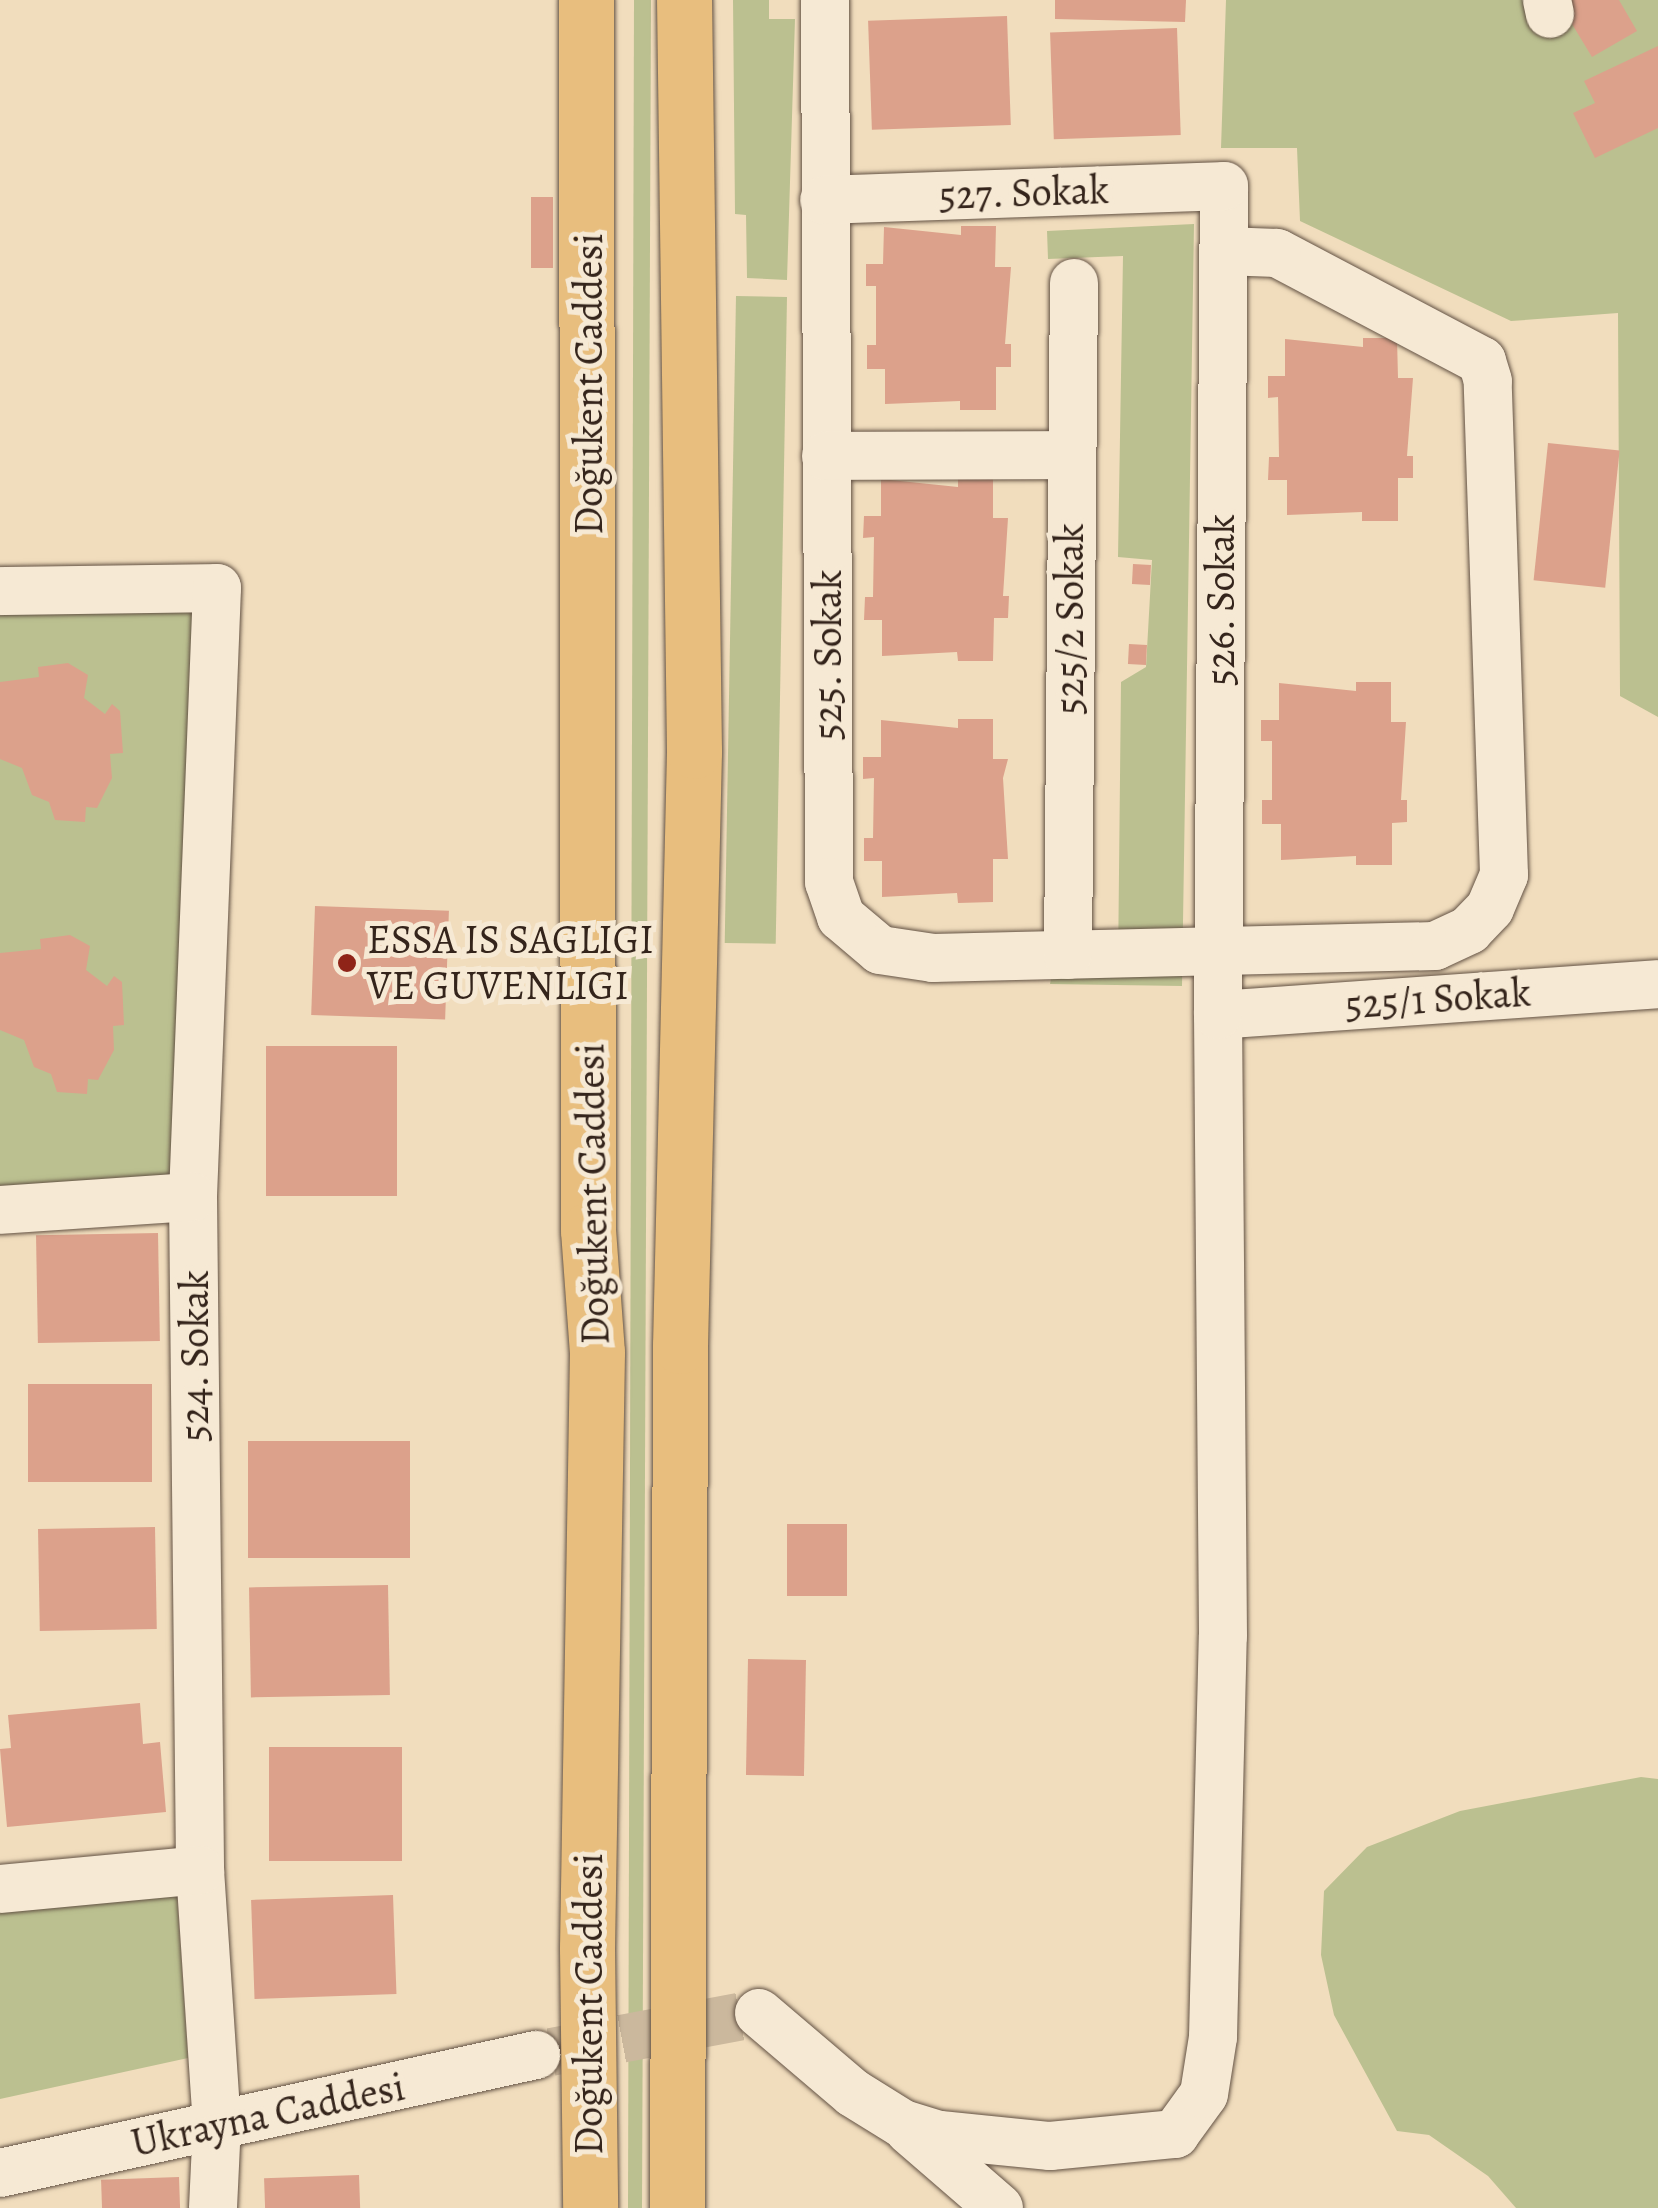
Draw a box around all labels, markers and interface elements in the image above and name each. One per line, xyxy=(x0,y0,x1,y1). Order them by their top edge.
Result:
street label: 527. Sokak xyxy=(938,166,1110,220)
street label: Doğukent Caddesi xyxy=(565,233,613,535)
street label: 526. Sokak xyxy=(1197,514,1245,686)
street label: 525/2 Sokak xyxy=(1046,523,1094,715)
street label: 525. Sokak xyxy=(804,569,852,741)
place label: ESSA IS SAGLIGI VE GUVENLIGI xyxy=(367,916,654,1010)
marker: ESSA IS SAGLIGI VE GUVENLIGI xyxy=(336,952,358,974)
street label: 525/1 Sokak xyxy=(1344,969,1532,1029)
street label: Doğukent Caddesi xyxy=(566,1043,620,1345)
street label: 524. Sokak xyxy=(171,1270,219,1442)
street label: Doğukent Caddesi xyxy=(565,1853,613,2155)
street label: Ukrayna Caddesi xyxy=(127,2063,409,2167)

